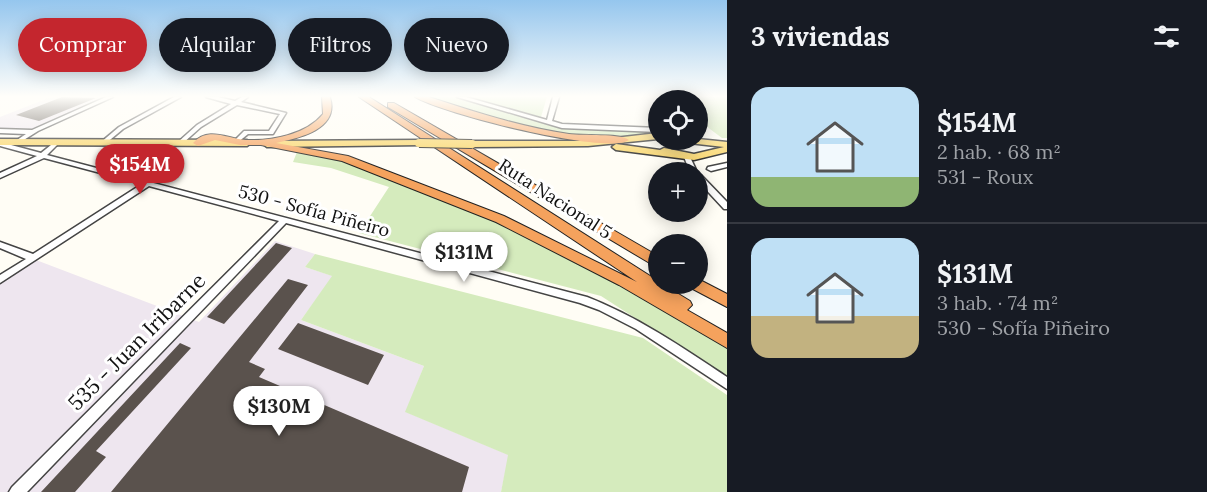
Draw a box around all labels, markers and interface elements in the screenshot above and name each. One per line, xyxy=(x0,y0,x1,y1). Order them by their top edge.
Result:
chip: Comprar xyxy=(18,18,147,72)
chip: Alquilar xyxy=(159,18,276,72)
chip: Filtros xyxy=(288,18,392,72)
chip: Nuevo xyxy=(404,18,509,72)
text: 3 viviendas xyxy=(751,20,890,53)
icon: filters xyxy=(1150,20,1183,53)
map controls xyxy=(648,90,708,294)
button: locate xyxy=(648,90,708,150)
text: $154M xyxy=(937,106,1017,139)
icon: home xyxy=(799,111,871,183)
text: 2 hab. · 68 m² xyxy=(937,139,1061,164)
pin: $154M xyxy=(98,144,182,195)
text: $154M xyxy=(109,151,171,176)
street label: Ruta Nacional 5 xyxy=(494,153,616,244)
button: + xyxy=(648,162,708,222)
text: 531 - Roux xyxy=(937,164,1033,189)
street label: 530 - Sofía Piñeiro xyxy=(236,179,392,242)
pin: $131M xyxy=(422,232,506,283)
button: − xyxy=(648,234,708,294)
text: $131M xyxy=(435,239,493,264)
text: $131M xyxy=(937,257,1013,290)
icon: home xyxy=(799,262,871,334)
street label: 535 - Juan Iribarne xyxy=(62,267,211,416)
text: 3 hab. · 74 m² xyxy=(937,290,1058,315)
text: 530 - Sofía Piñeiro xyxy=(937,315,1110,340)
pin: $130M xyxy=(237,386,321,437)
text: $130M xyxy=(247,393,311,418)

